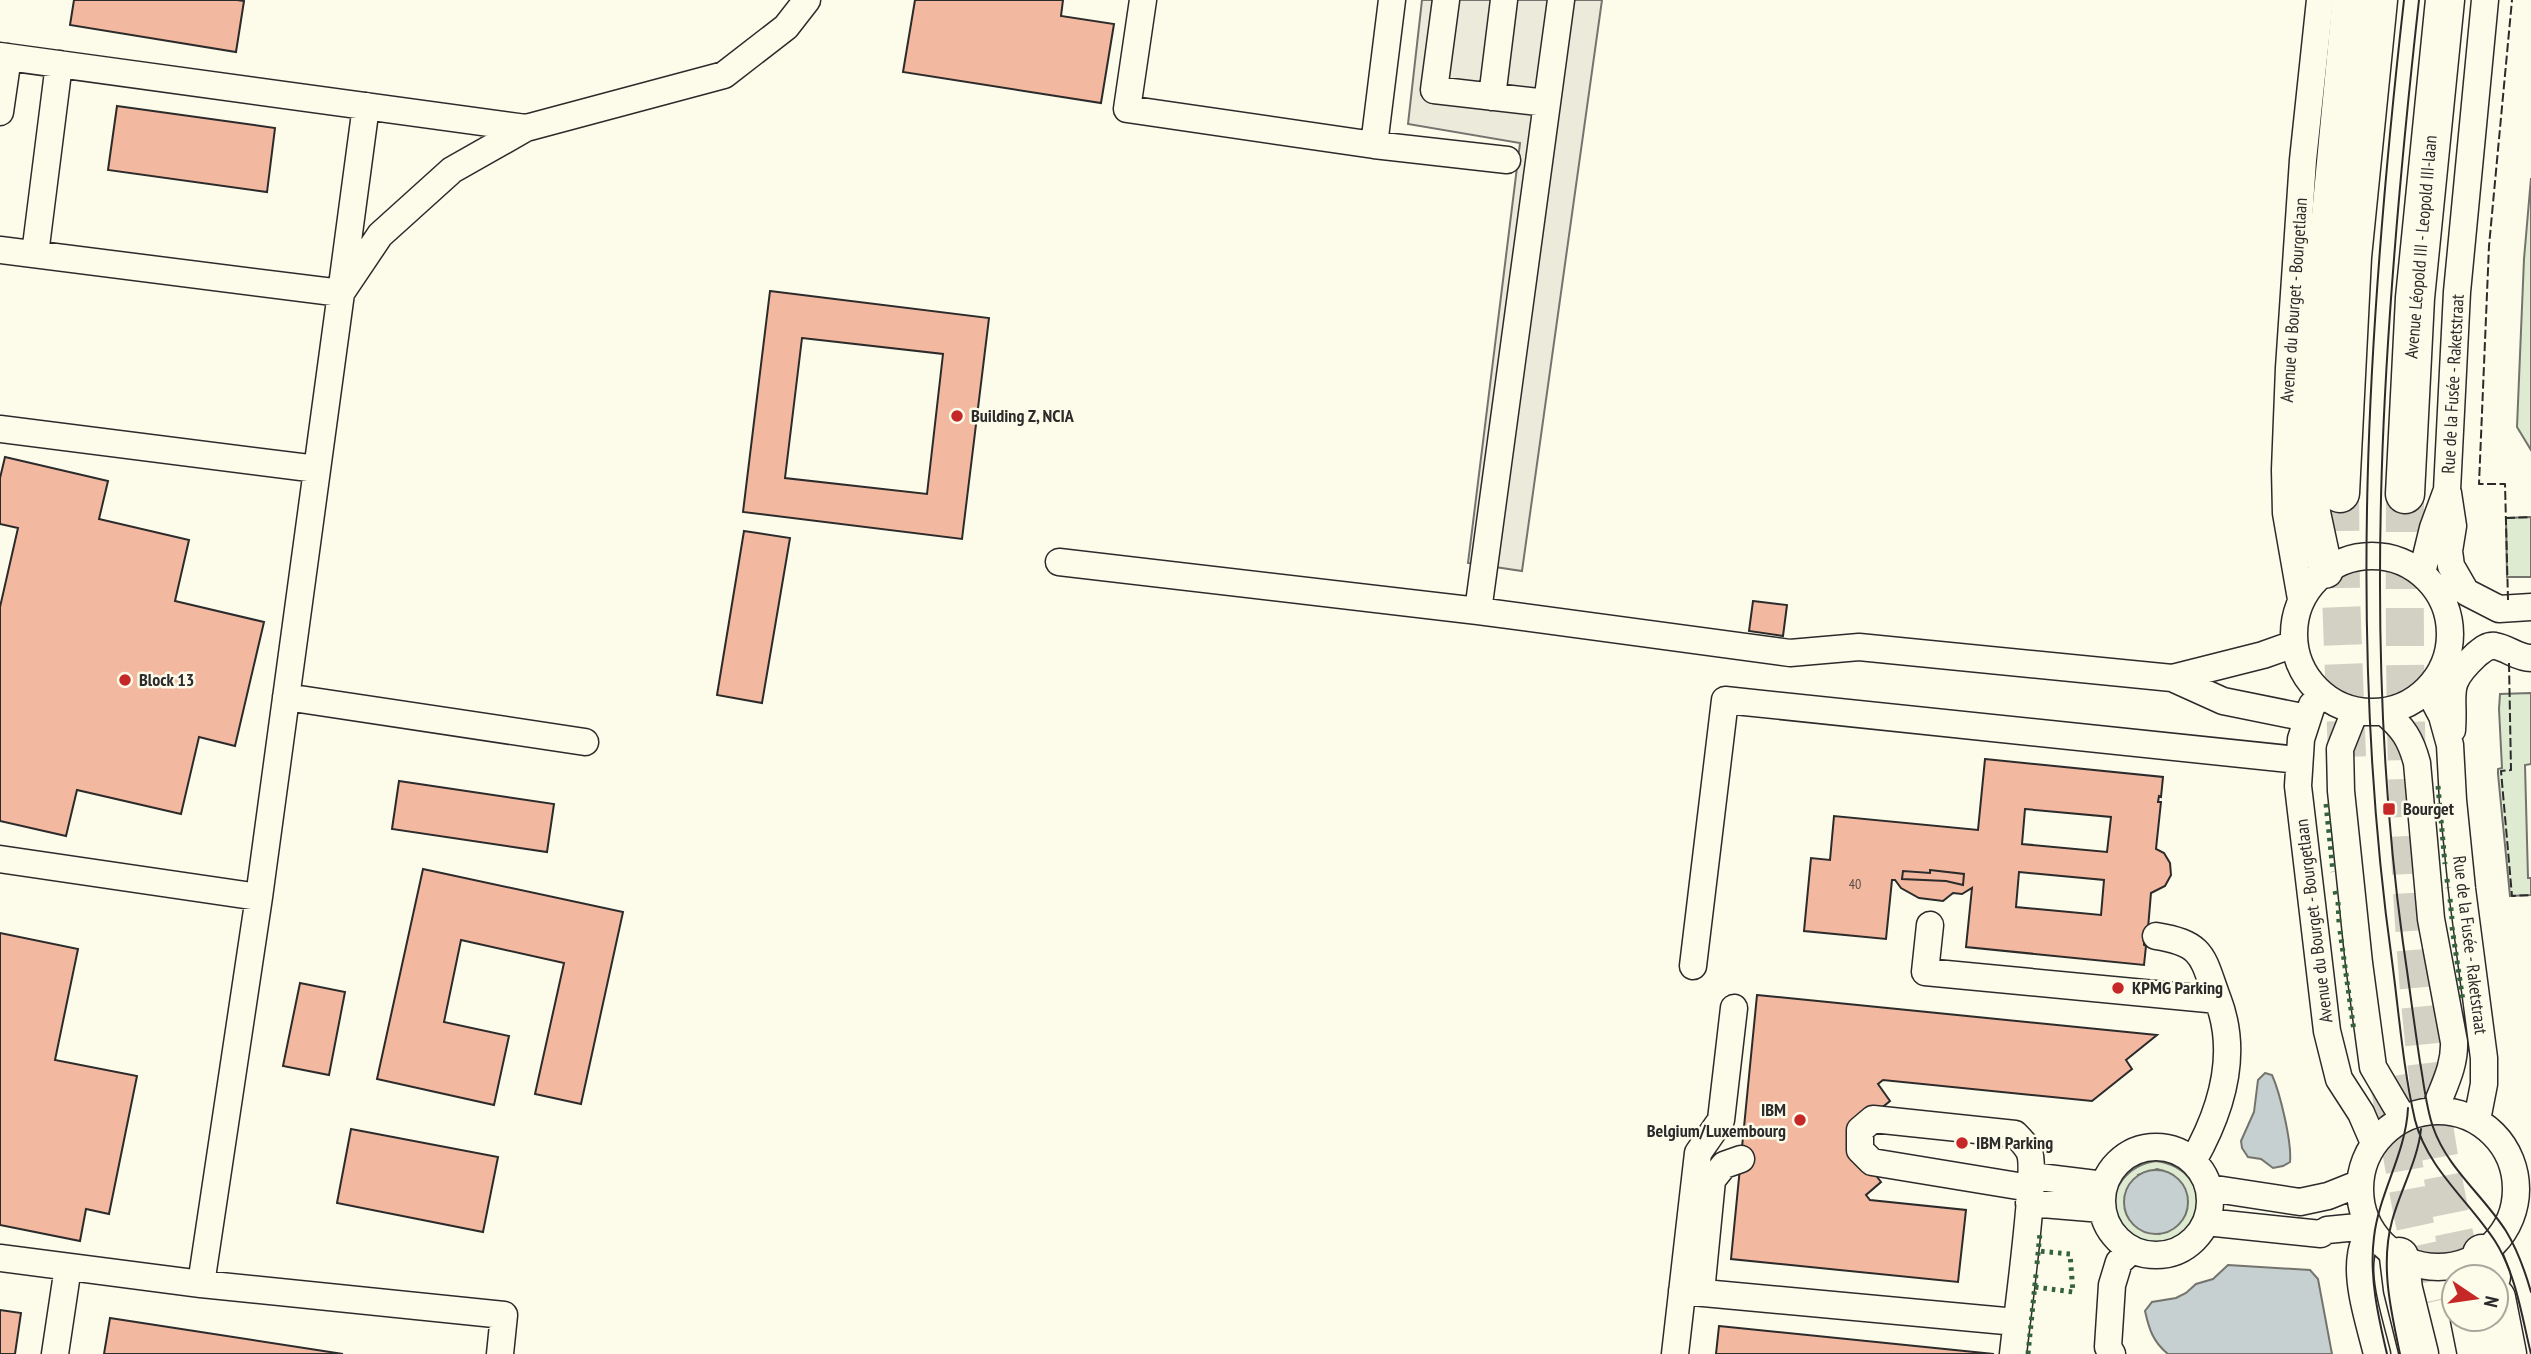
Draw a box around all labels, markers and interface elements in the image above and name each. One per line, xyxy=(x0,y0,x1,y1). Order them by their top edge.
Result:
street label: Avenue Léopold III - Leopold III-laan xyxy=(2399,134,2442,360)
street label: Avenue du Bourget - Bourgetlaan xyxy=(2275,197,2312,403)
street label: Rue de la Fusée - Raketstraat xyxy=(2436,294,2469,474)
place label: Building Z, NCIA xyxy=(971,404,1075,427)
marker: Building Z, NCIA xyxy=(949,408,965,424)
place label: Block 13 xyxy=(139,668,194,691)
marker: Block 13 xyxy=(117,672,133,688)
place label: Bourget xyxy=(2403,797,2455,820)
marker: Bourget xyxy=(2381,801,2397,817)
street label: Avenue du Bourget - Bourgetlaan xyxy=(2290,818,2337,1024)
street label: Rue de la Fusée - Raketstraat xyxy=(2448,854,2493,1036)
house number: 40 xyxy=(1849,875,1861,893)
place label: KPMG Parking xyxy=(2132,976,2223,999)
marker: KPMG Parking xyxy=(2110,980,2126,996)
place label: IBM Belgium/Luxembourg xyxy=(1647,1098,1786,1142)
marker: IBM Belgium/Luxembourg xyxy=(1792,1112,1808,1128)
place label: IBM Parking xyxy=(1976,1131,2053,1154)
marker: IBM Parking xyxy=(1954,1135,1970,1151)
north arrow xyxy=(2440,1263,2510,1333)
text: N xyxy=(2479,1294,2504,1310)

